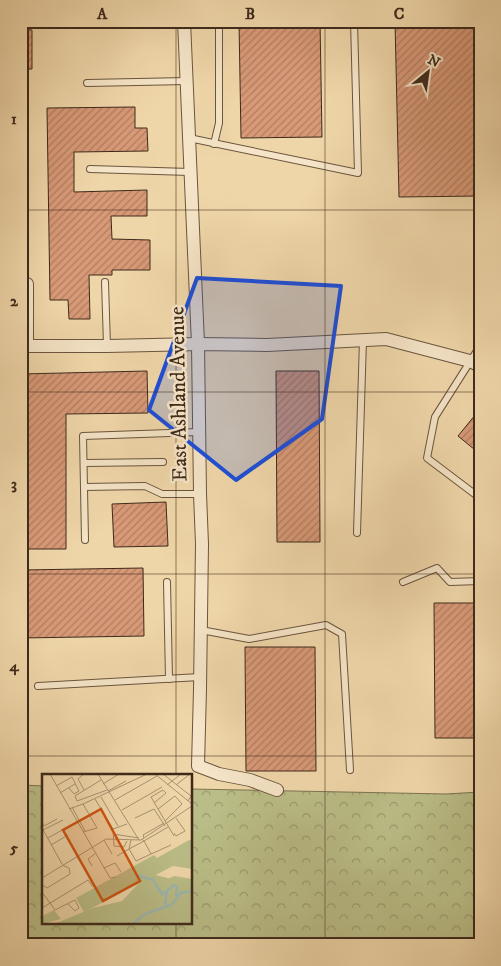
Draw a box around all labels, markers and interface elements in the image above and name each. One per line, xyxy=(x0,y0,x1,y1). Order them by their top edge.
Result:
text: A xyxy=(96,4,108,24)
text: B xyxy=(245,4,255,24)
text: C xyxy=(394,4,404,24)
north arrow xyxy=(404,48,454,98)
text: N xyxy=(424,51,444,72)
text: 1 xyxy=(11,109,17,129)
text: 2 xyxy=(10,291,19,311)
street label: East Ashland Avenue xyxy=(164,306,194,482)
text: 3 xyxy=(11,474,17,494)
text: 4 xyxy=(8,656,19,676)
inset map xyxy=(42,774,192,924)
text: 5 xyxy=(9,838,18,858)

